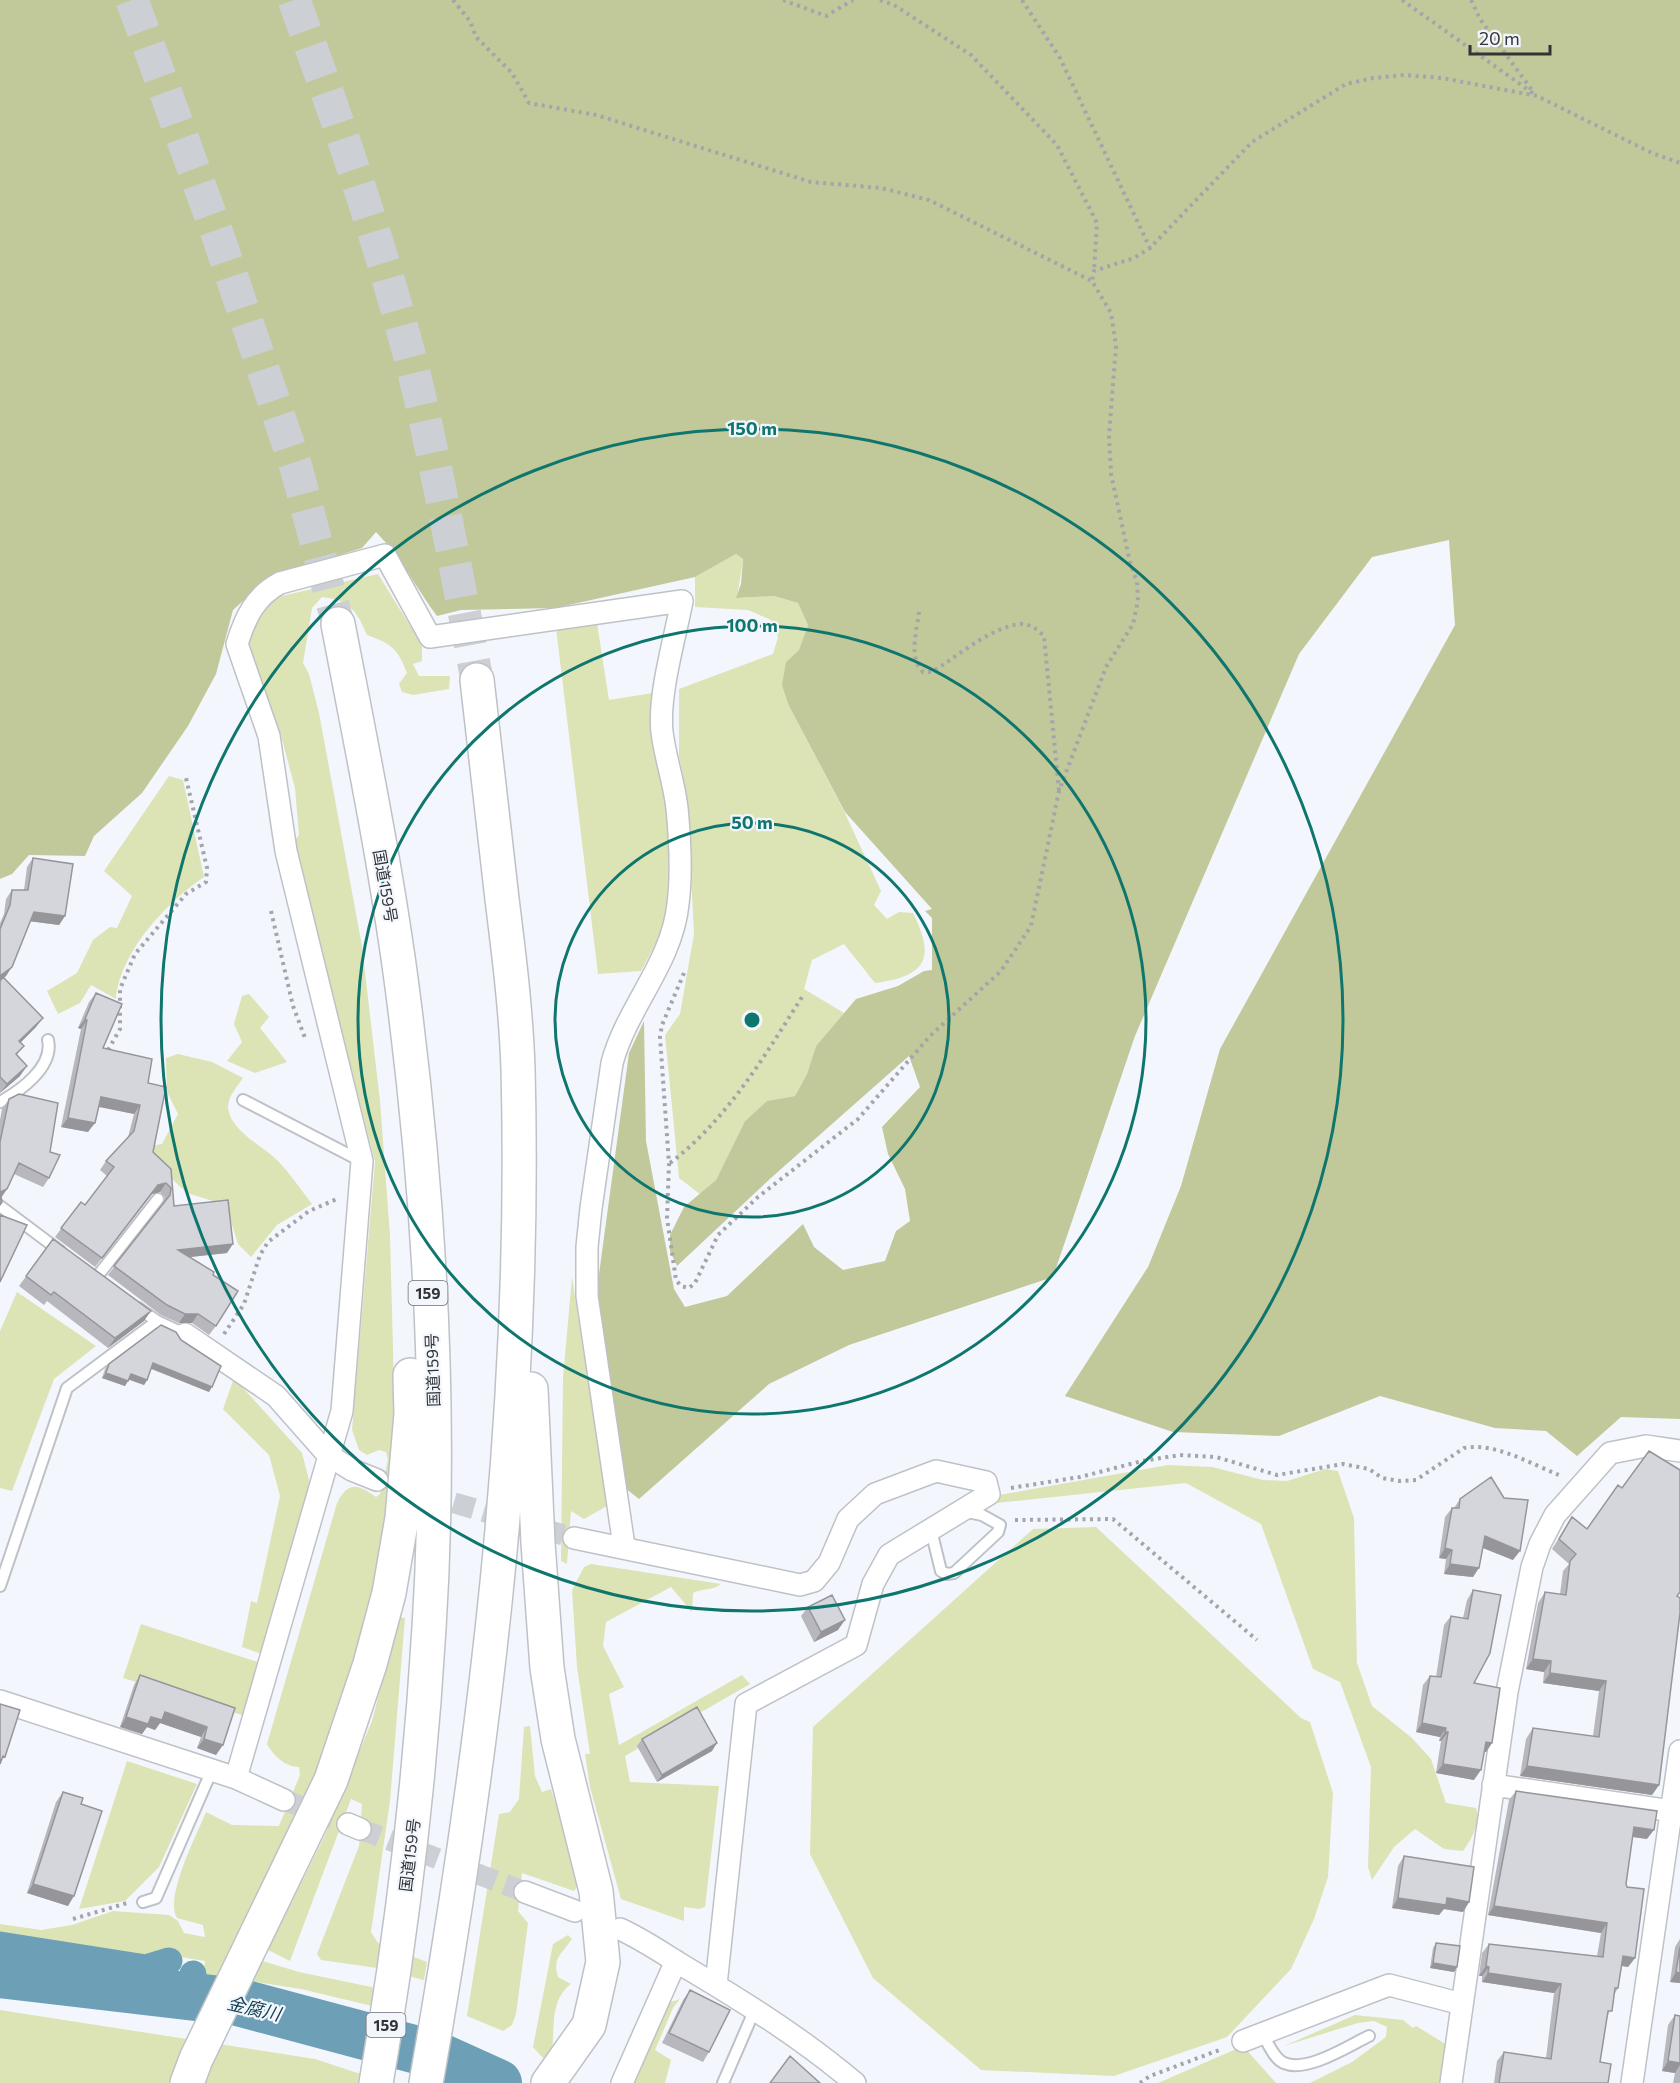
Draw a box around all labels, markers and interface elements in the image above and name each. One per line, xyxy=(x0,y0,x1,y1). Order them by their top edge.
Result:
scale bar xyxy=(1470,18,1550,56)
text: 20 m xyxy=(1479,27,1520,49)
text: 150 m xyxy=(727,417,777,439)
text: 100 m xyxy=(726,614,778,636)
text: 50 m xyxy=(731,811,773,833)
street label: 国道159号 xyxy=(370,848,402,924)
centre of rings xyxy=(742,1010,762,1030)
road number: 159 xyxy=(408,1281,448,1305)
street label: 国道159号 xyxy=(421,1333,443,1407)
street label: 国道159号 xyxy=(395,1817,423,1893)
water label: 金腐川 xyxy=(225,1991,285,2025)
road number: 159 xyxy=(366,2013,406,2037)

